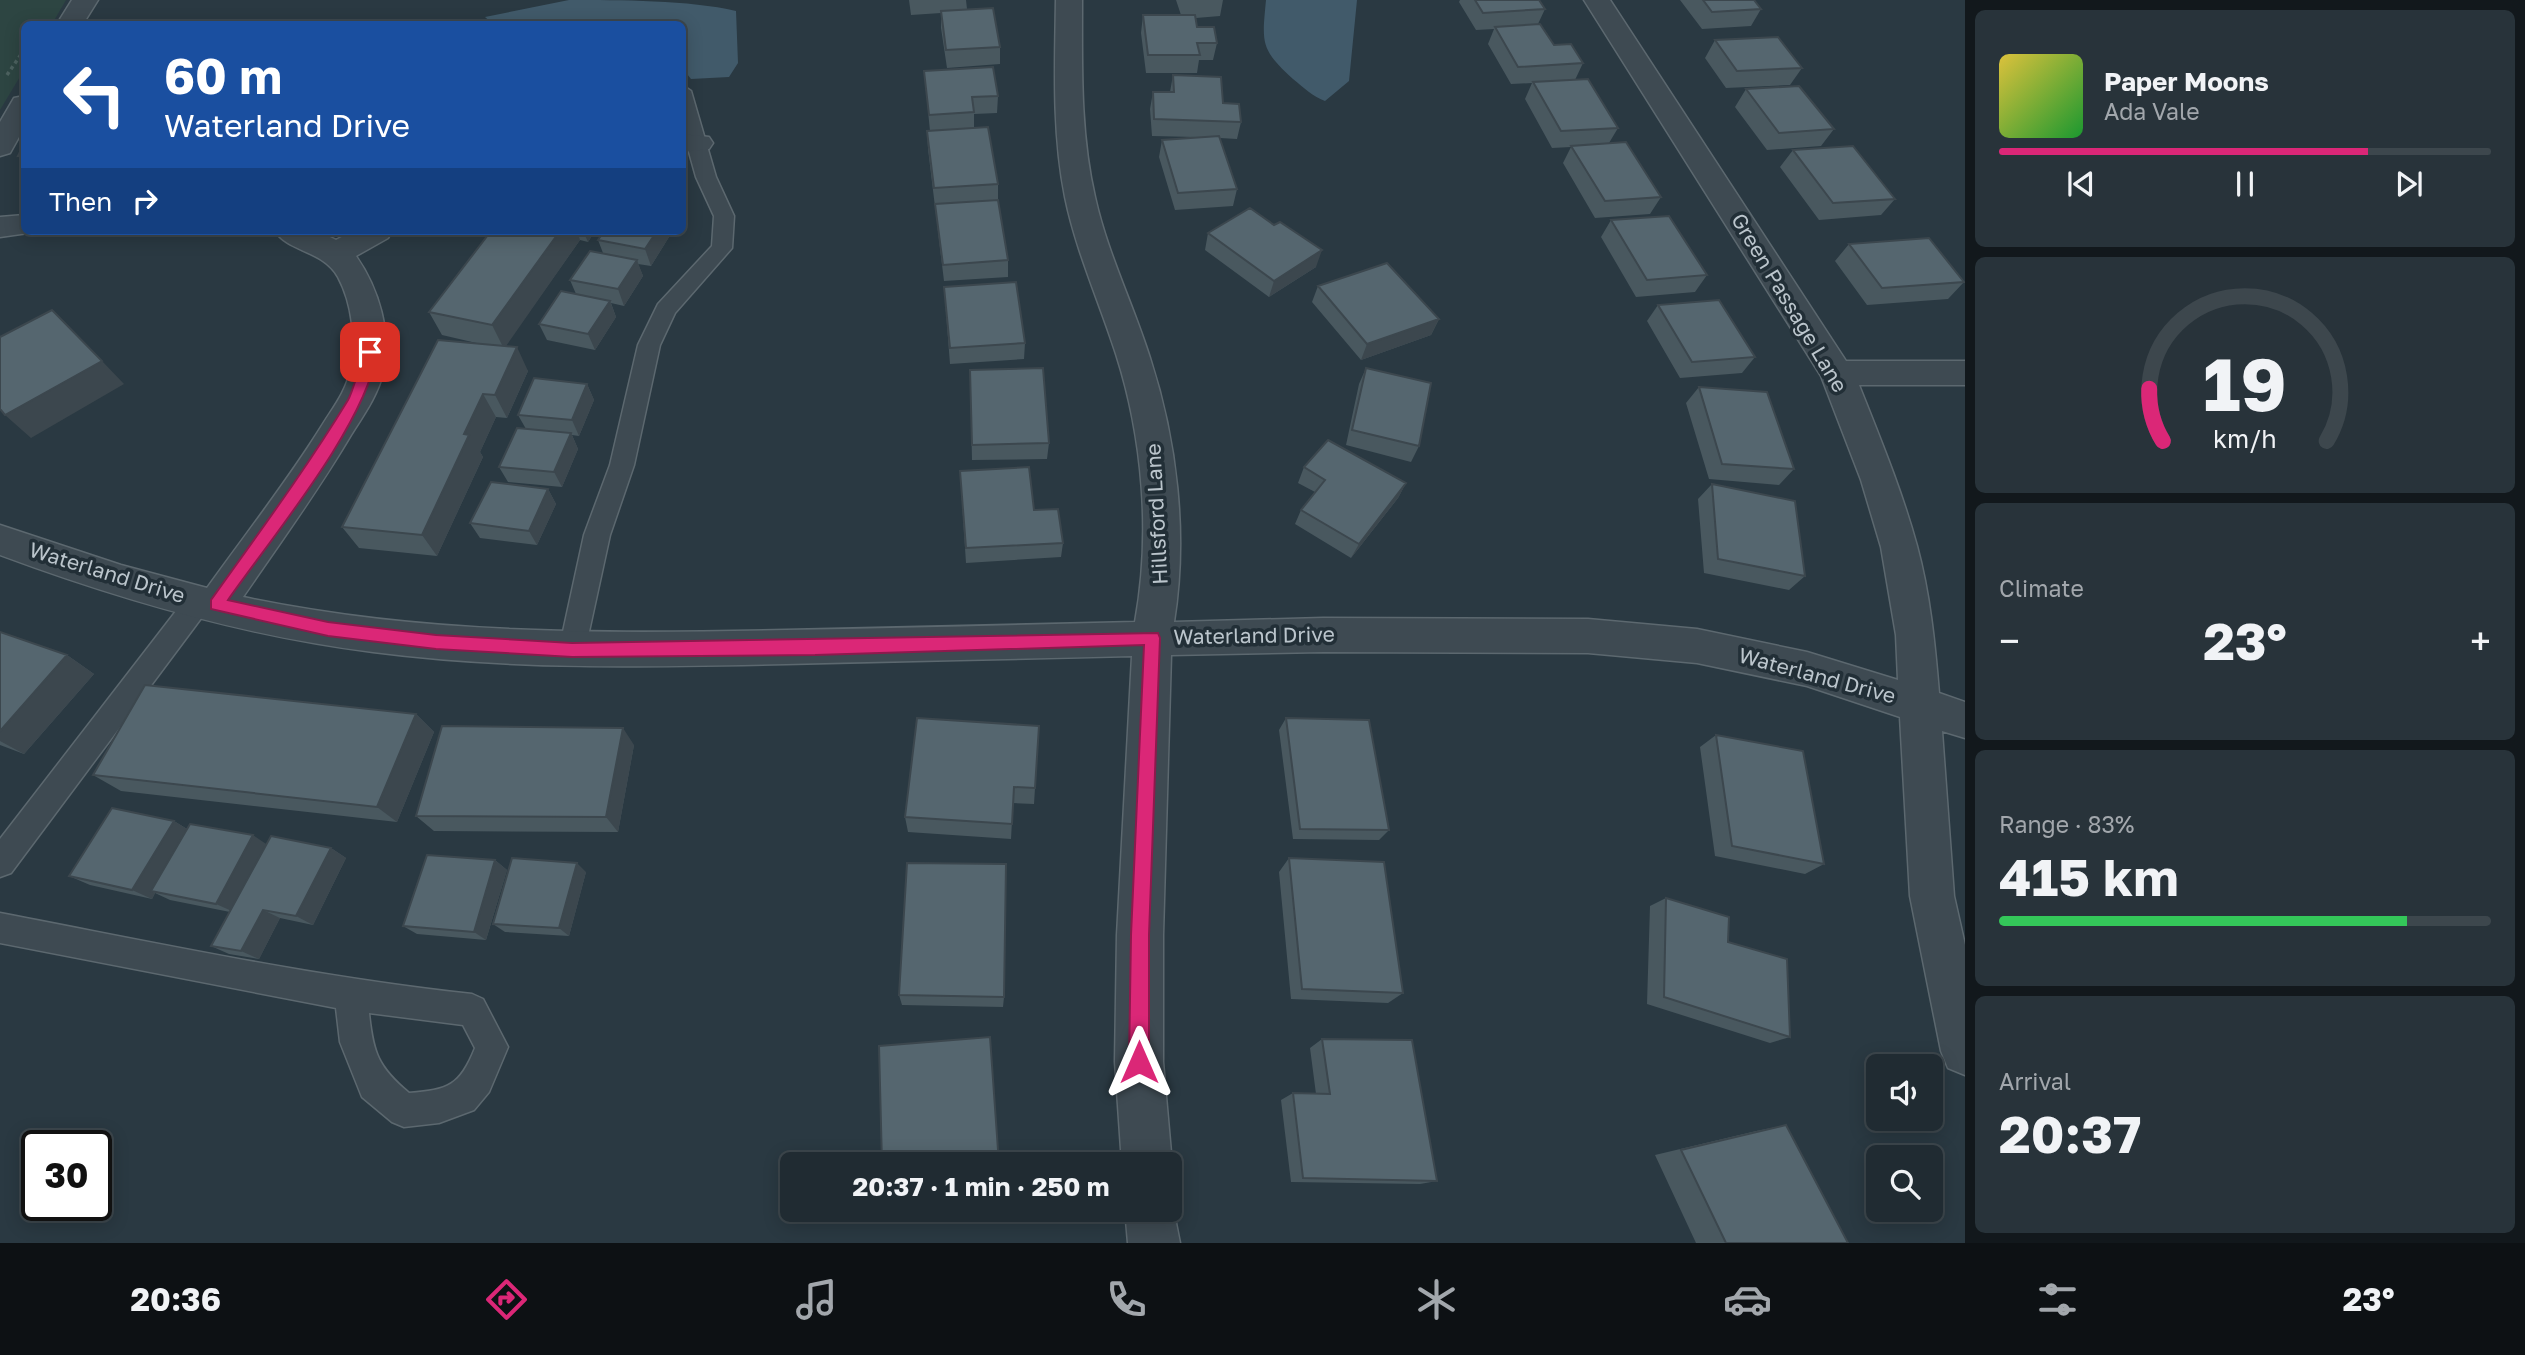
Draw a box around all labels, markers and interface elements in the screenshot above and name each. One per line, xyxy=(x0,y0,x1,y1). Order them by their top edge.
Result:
text: 60 m xyxy=(164,46,282,105)
icon: left xyxy=(49,49,140,140)
text: Paper Moons xyxy=(2104,66,2269,97)
text: Ada Vale xyxy=(2104,97,2200,125)
text: Waterland Drive xyxy=(164,106,410,144)
icon: previous xyxy=(2062,165,2100,203)
icon: pause xyxy=(2226,165,2264,203)
icon: next xyxy=(2390,165,2428,203)
icon: right xyxy=(126,182,164,220)
text: Then xyxy=(49,186,112,217)
street label: Green Passage Lane xyxy=(1726,208,1854,397)
pin xyxy=(340,322,400,382)
icon: arrive xyxy=(351,333,389,371)
text: 19 xyxy=(2203,340,2287,427)
text: km/h xyxy=(2213,423,2277,454)
street label: Hillsford Lane xyxy=(1139,443,1173,585)
street label: Waterland Drive xyxy=(26,536,188,608)
text: Climate xyxy=(1999,574,2084,602)
text: 23° xyxy=(2203,609,2287,671)
text: − xyxy=(1999,618,2020,663)
text: + xyxy=(2470,618,2491,663)
street label: Waterland Drive xyxy=(1173,621,1335,649)
street label: Waterland Drive xyxy=(1736,642,1899,708)
text: Range · 83% xyxy=(1999,810,2134,838)
text: 415 km xyxy=(1999,845,2179,907)
position arrow xyxy=(1102,1025,1176,1099)
map controls xyxy=(1866,1054,1943,1222)
button: sound xyxy=(1866,1054,1943,1131)
text: Arrival xyxy=(1999,1067,2071,1095)
text: 20:37 xyxy=(1999,1102,2141,1164)
speed limit sign: 30 xyxy=(21,1130,112,1221)
button: search xyxy=(1866,1145,1943,1222)
text: 20:37 · 1 min · 250 m xyxy=(852,1171,1110,1202)
icon: directions xyxy=(482,1275,531,1324)
icon: music xyxy=(792,1275,841,1324)
icon: phone xyxy=(1102,1275,1151,1324)
icon: climate xyxy=(1412,1275,1461,1324)
icon: car xyxy=(1723,1275,1772,1324)
icon: filters xyxy=(2033,1275,2082,1324)
text: 20:36 xyxy=(131,1280,221,1318)
text: 23° xyxy=(2343,1280,2394,1318)

